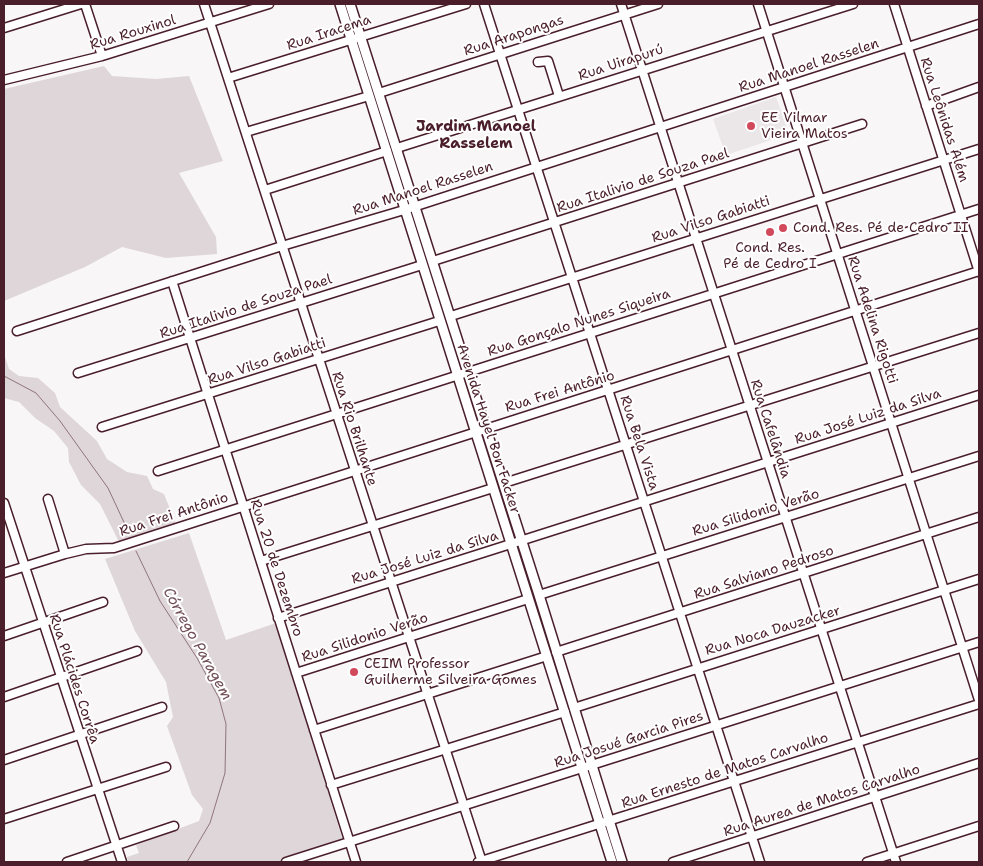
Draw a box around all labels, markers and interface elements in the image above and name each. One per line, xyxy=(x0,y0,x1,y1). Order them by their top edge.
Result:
street label: Rua Iracema xyxy=(285,11,373,55)
street label: Rua Rouxinol xyxy=(88,12,178,54)
street label: Rua Arapongas xyxy=(462,12,566,60)
street label: Rua Manoel Rasselen xyxy=(737,35,881,97)
street label: Rua Uirapurú xyxy=(576,41,666,85)
street label: Rua Leônidas Além xyxy=(916,56,972,184)
place label: EE Vilmar Vieira Matos xyxy=(761,110,848,142)
district label: Jardim Manoel Rasselem xyxy=(416,118,536,153)
marker: EE Vilmar Vieira Matos xyxy=(745,120,757,132)
street label: Rua Italivio de Souza Pael xyxy=(555,145,731,217)
street label: Rua Manoel Rasselen xyxy=(351,158,495,220)
street label: Rua Vilso Gabiatti xyxy=(650,193,772,247)
place label: Cond. Res. Pé de Cedro II xyxy=(793,220,969,236)
marker: Cond. Res. Pé de Cedro II xyxy=(777,222,789,234)
marker: Cond. Res. Pé de Cedro I xyxy=(764,226,776,238)
place label: Cond. Res. Pé de Cedro I xyxy=(723,240,817,272)
street label: Rua Adelina Rigotti xyxy=(843,254,901,386)
street label: Rua Italivio de Souza Pael xyxy=(158,271,334,343)
street label: Rua Gonçalo Nunes Siqueira xyxy=(486,285,672,361)
street label: Rua Vilso Gabiatti xyxy=(206,335,328,389)
street label: Avenida Hayel Bon Facker xyxy=(453,342,523,516)
street label: Rua Frei Antônio xyxy=(503,367,617,417)
street label: Rua Rio Brilhante xyxy=(328,370,380,488)
street label: Rua Cafelândia xyxy=(746,378,794,480)
street label: Rua José Luiz da Silva xyxy=(793,385,943,449)
street label: Rua Bela Vista xyxy=(616,393,662,493)
street label: Rua Silidonio Verão xyxy=(691,486,821,540)
street label: Rua Frei Antônio xyxy=(117,489,231,541)
street label: Rua 20 de Dezembro xyxy=(246,497,306,639)
street label: Rua José Luiz da Silva xyxy=(350,528,500,588)
street label: Rua Salviano Pedroso xyxy=(692,542,836,604)
water label: Córrego Paragem xyxy=(159,584,235,704)
street label: Rua Noca Dauzacker xyxy=(703,602,843,660)
street label: Rua Silidonio Verão xyxy=(300,610,430,666)
street label: Rua Plácides Corrêa xyxy=(45,612,103,746)
place label: CEIM Professor Guilherme Silveira Gomes xyxy=(364,656,537,689)
marker: CEIM Professor Guilherme Silveira Gomes xyxy=(348,666,360,678)
street label: Rua Josué Garcia Pires xyxy=(552,708,706,772)
street label: Rua Ernesto de Matos Carvalho xyxy=(619,730,831,812)
street label: Rua Aurea de Matos Carvalho xyxy=(722,761,922,841)

